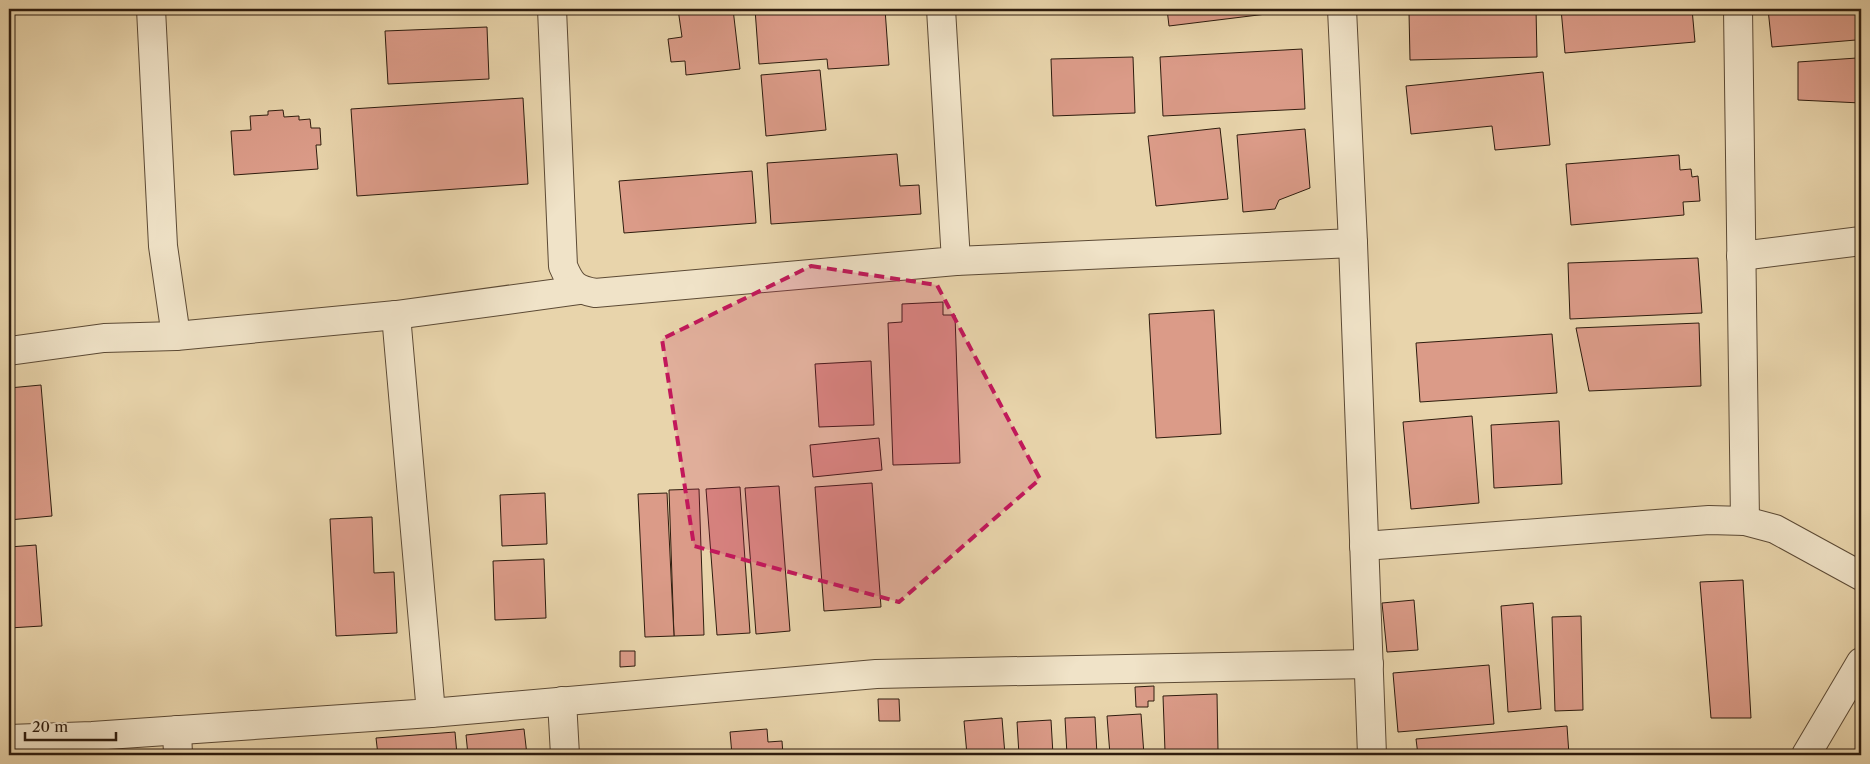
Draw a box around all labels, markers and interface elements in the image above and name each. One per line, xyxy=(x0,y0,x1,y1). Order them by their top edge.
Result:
scale bar xyxy=(25,709,116,741)
text: 20 m xyxy=(32,717,68,736)

